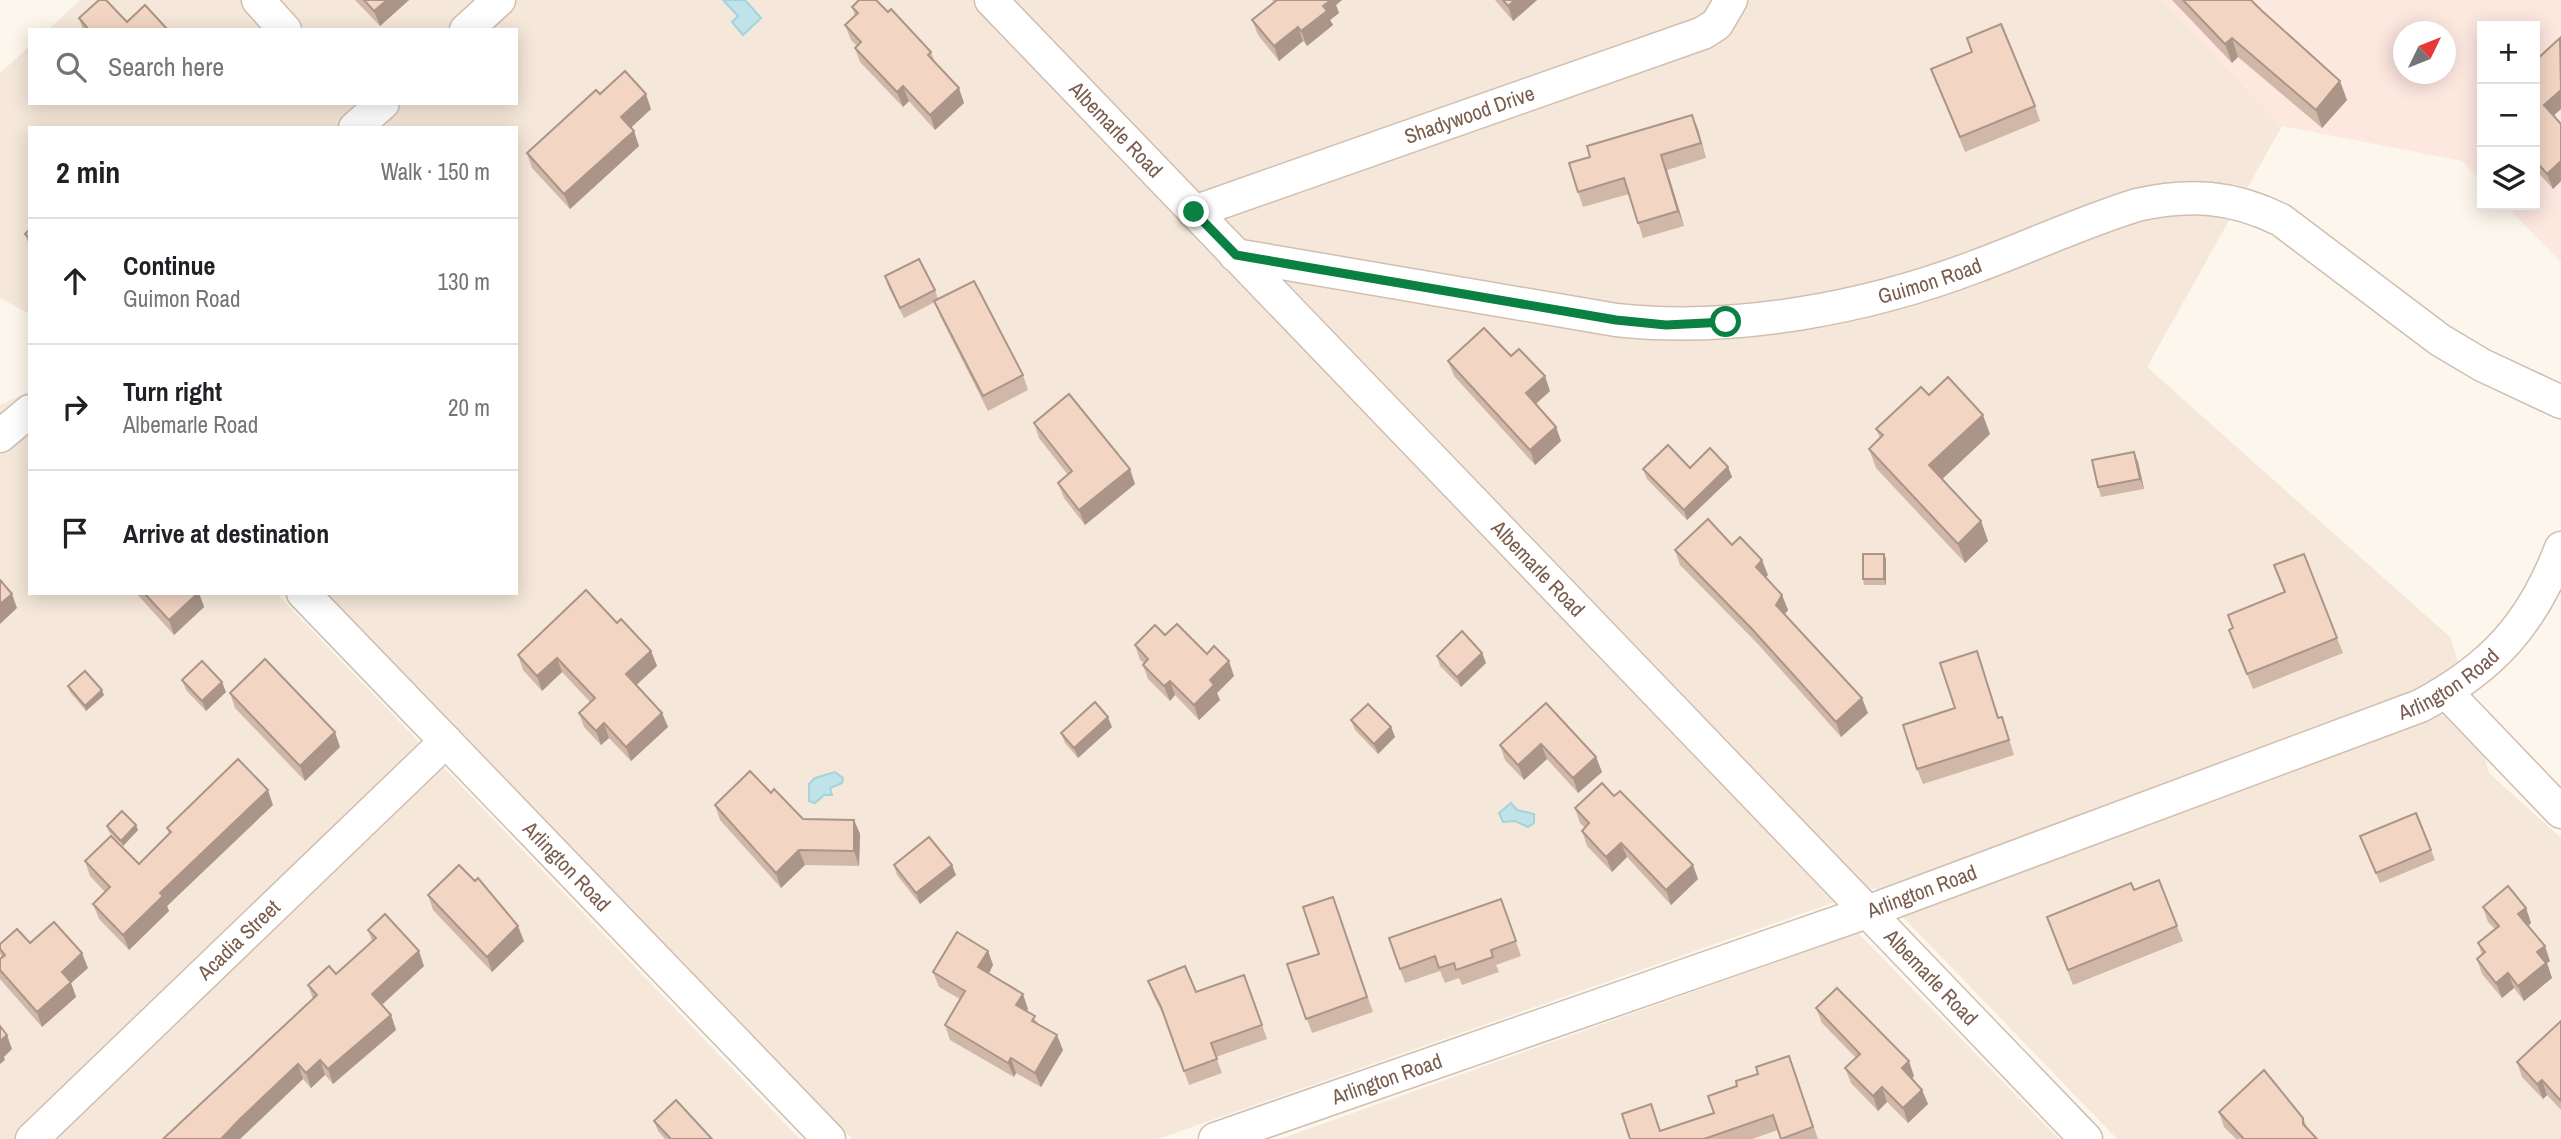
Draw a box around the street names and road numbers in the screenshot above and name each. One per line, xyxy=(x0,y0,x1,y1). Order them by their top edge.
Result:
street label: Albemarle Road xyxy=(1062,74,1169,184)
street label: Shadywood Drive xyxy=(1400,78,1538,151)
street label: Guimon Road xyxy=(1875,251,1986,311)
street label: Albemarle Road xyxy=(1484,513,1591,623)
street label: Arlington Road xyxy=(2393,642,2505,727)
street label: Arlington Road xyxy=(516,814,617,918)
street label: Arlington Road xyxy=(1862,857,1981,925)
street label: Acadia Street xyxy=(190,893,286,987)
street label: Albemarle Road xyxy=(1877,922,1984,1032)
street label: Arlington Road xyxy=(1327,1046,1446,1112)

